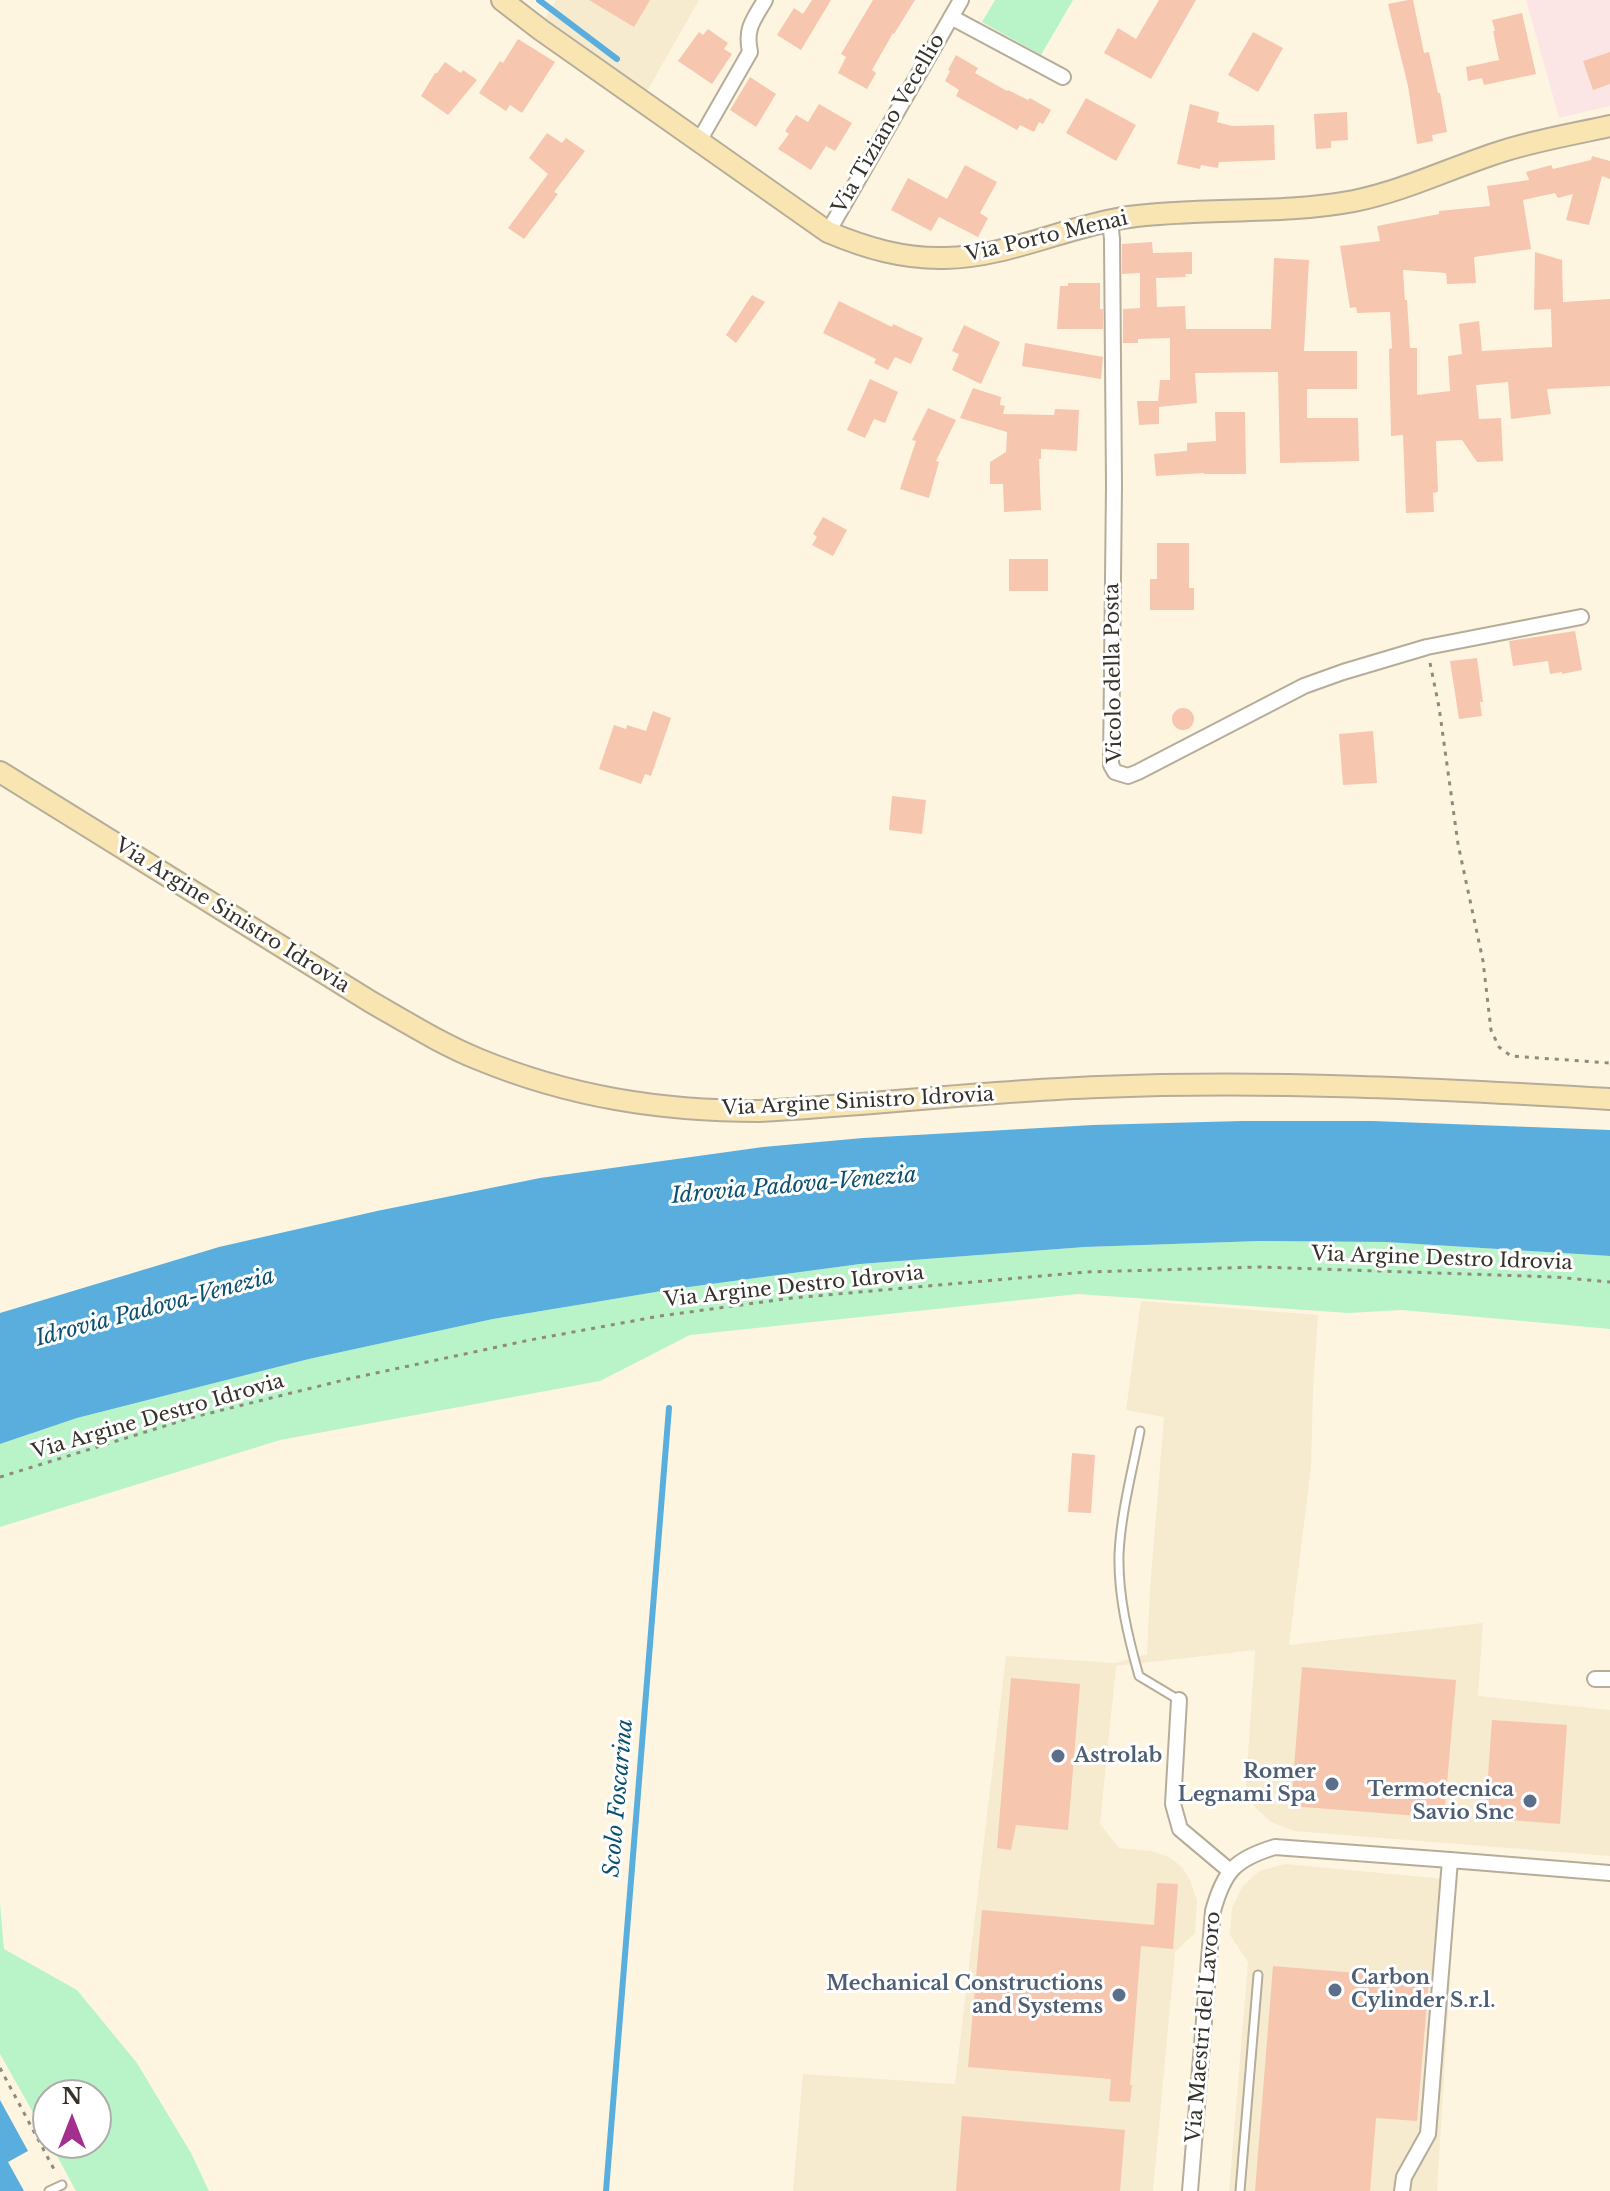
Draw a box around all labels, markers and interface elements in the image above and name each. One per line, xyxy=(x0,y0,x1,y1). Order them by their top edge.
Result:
street label: Via Tiziano Vecellio xyxy=(828,30,950,218)
street label: Via Porto Menai xyxy=(964,207,1130,267)
street label: Vicolo della Posta xyxy=(1100,583,1128,763)
street label: Via Argine Sinistro Idrovia xyxy=(110,834,354,998)
street label: Via Argine Sinistro Idrovia xyxy=(721,1083,995,1121)
water label: Idrovia Padova-Venezia xyxy=(670,1162,918,1210)
street label: Via Argine Destro Idrovia xyxy=(1311,1242,1573,1276)
street label: Via Argine Destro Idrovia xyxy=(663,1261,925,1313)
water label: Idrovia Padova-Venezia xyxy=(33,1263,277,1353)
street label: Via Argine Destro Idrovia xyxy=(29,1369,287,1465)
water label: Scolo Foscarina xyxy=(599,1718,639,1878)
place label: Astrolab xyxy=(1074,1744,1162,1768)
marker: Astrolab xyxy=(1049,1747,1067,1765)
place label: Romer Legnami Spa xyxy=(1178,1760,1316,1807)
marker: Romer Legnami Spa xyxy=(1323,1775,1341,1793)
place label: Termotecnica Savio Snc xyxy=(1367,1778,1514,1825)
marker: Termotecnica Savio Snc xyxy=(1521,1792,1539,1810)
street label: Via Maestri del Lavoro xyxy=(1182,1910,1226,2144)
place label: Carbon Cylinder S.r.l. xyxy=(1351,1966,1495,2013)
place label: Mechanical Constructions and Systems xyxy=(826,1972,1103,2019)
marker: Carbon Cylinder S.r.l. xyxy=(1326,1981,1344,1999)
marker: Mechanical Constructions and Systems xyxy=(1110,1986,1128,2004)
north arrow xyxy=(32,2079,112,2159)
text: N xyxy=(62,2083,82,2110)

